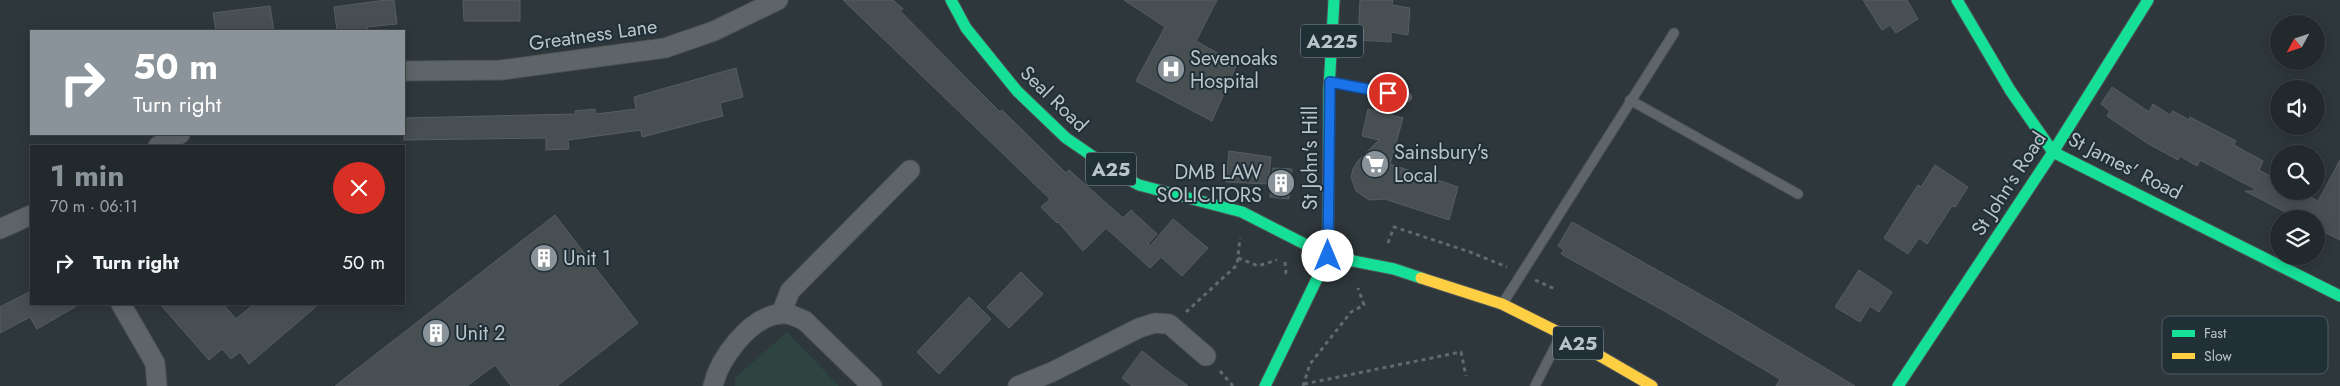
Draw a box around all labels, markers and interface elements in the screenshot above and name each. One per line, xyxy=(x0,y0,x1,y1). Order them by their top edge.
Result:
street label: Greatness Lane xyxy=(527,12,659,58)
north arrow xyxy=(2270,15,2325,70)
map controls xyxy=(2270,15,2325,265)
road number: A225 xyxy=(1301,24,1363,58)
text: 50 m xyxy=(133,42,218,92)
place label: Sevenoaks Hospital xyxy=(1190,44,1278,96)
icon: right xyxy=(50,50,115,115)
hospital icon: Sevenoaks Hospital xyxy=(1156,54,1186,84)
street label: Seal Road xyxy=(1013,59,1095,139)
pin xyxy=(1367,72,1409,114)
icon: arrive xyxy=(1374,79,1402,107)
button: sound xyxy=(2270,80,2325,135)
text: Turn right xyxy=(133,88,221,120)
street label: St John's Hill xyxy=(1296,106,1325,210)
street label: St James' Road xyxy=(2063,125,2187,207)
street label: St John's Road xyxy=(1964,126,2054,242)
place label: Sainsbury's Local xyxy=(1394,138,1488,190)
button: search xyxy=(2270,145,2325,200)
supermarket icon: Sainsbury's Local xyxy=(1360,149,1390,179)
road number: A25 xyxy=(1086,152,1136,185)
text: 1 min xyxy=(50,154,124,197)
place label: DMB LAW SOLICITORS xyxy=(1156,158,1262,210)
button: close xyxy=(333,162,385,214)
building icon: DMB LAW SOLICITORS xyxy=(1266,168,1296,198)
text: 70 m · 06:11 xyxy=(50,195,138,218)
button: layers xyxy=(2270,210,2325,265)
position arrow xyxy=(1301,229,1353,281)
building icon: Unit 1 xyxy=(529,243,559,273)
place label: Unit 1 xyxy=(563,244,611,273)
icon: right xyxy=(50,249,78,277)
text: Turn right xyxy=(93,249,179,276)
text: 50 m xyxy=(342,249,385,276)
legend xyxy=(2162,316,2328,374)
building icon: Unit 2 xyxy=(421,318,451,348)
place label: Unit 2 xyxy=(455,319,505,348)
text: Fast xyxy=(2204,323,2227,343)
road number: A25 xyxy=(1553,326,1603,359)
text: Slow xyxy=(2204,346,2232,366)

